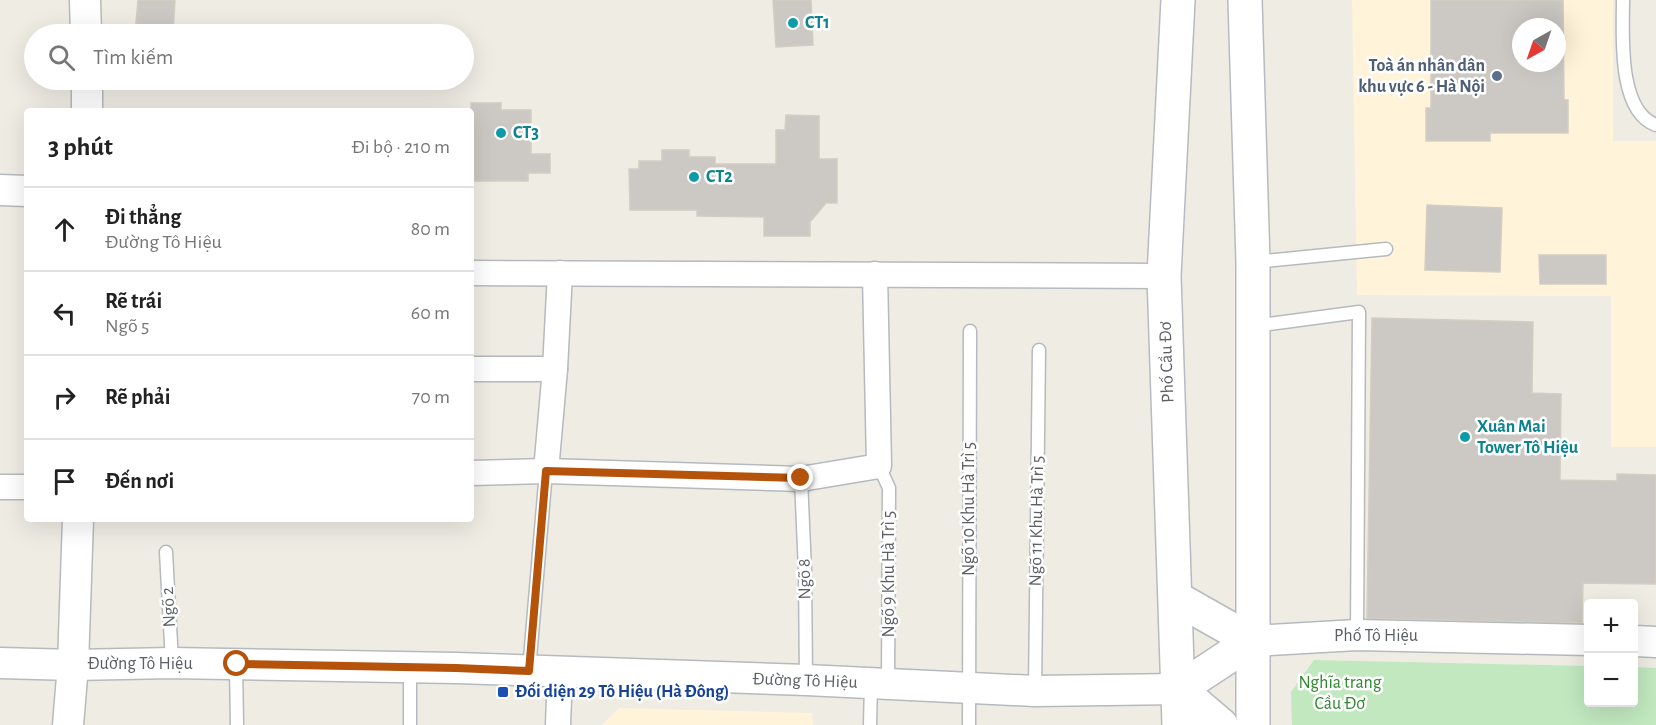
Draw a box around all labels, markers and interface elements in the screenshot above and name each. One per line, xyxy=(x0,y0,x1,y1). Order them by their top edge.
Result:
place label: CT1 xyxy=(805,14,830,32)
marker: CT1 xyxy=(786,16,800,30)
north arrow xyxy=(1512,18,1566,72)
search box xyxy=(24,24,474,90)
icon: search xyxy=(45,41,78,74)
text: Tìm kiếm xyxy=(93,46,173,68)
place label: Toà án nhân dân khu vực 6 - Hà Nội xyxy=(1358,57,1485,96)
marker: Toà án nhân dân khu vực 6 - Hà Nội xyxy=(1490,69,1504,83)
place label: CT3 xyxy=(513,124,539,142)
marker: CT3 xyxy=(494,126,508,140)
text: 3 phút xyxy=(48,134,113,160)
text: Đi bộ · 210 m xyxy=(351,137,450,157)
place label: CT2 xyxy=(706,168,733,186)
marker: CT2 xyxy=(687,170,701,184)
text: Đi thẳng xyxy=(105,206,181,228)
icon: ahead xyxy=(48,213,81,246)
text: 80 m xyxy=(411,219,450,239)
text: Đường Tô Hiệu xyxy=(105,232,222,252)
text: Rẽ trái xyxy=(105,290,162,312)
icon: left xyxy=(48,297,81,330)
text: 60 m xyxy=(411,303,450,323)
text: Ngõ 5 xyxy=(105,316,149,336)
street label: Phố Cầu Đơ xyxy=(1156,321,1177,403)
icon: right xyxy=(48,381,81,414)
text: Rẽ phải xyxy=(105,386,170,408)
text: 70 m xyxy=(412,387,450,407)
place label: Xuân Mai Tower Tô Hiệu xyxy=(1477,418,1579,457)
marker: Xuân Mai Tower Tô Hiệu xyxy=(1458,430,1472,444)
street label: Ngõ 10 Khu Hà Trì 5 xyxy=(960,442,978,576)
street label: Ngõ 11 Khu Hà Trì 5 xyxy=(1027,456,1047,586)
route end xyxy=(787,464,813,490)
icon: arrive xyxy=(48,465,81,498)
text: Đến nơi xyxy=(105,470,174,492)
street label: Ngõ 9 Khu Hà Trì 5 xyxy=(880,511,898,637)
street label: Ngõ 8 xyxy=(796,558,814,600)
street label: Ngõ 2 xyxy=(159,586,179,628)
map controls xyxy=(1584,599,1638,707)
button: + xyxy=(1584,599,1638,653)
street label: Phố Tô Hiệu xyxy=(1334,626,1418,645)
route start xyxy=(223,650,249,676)
button: − xyxy=(1584,653,1638,707)
street label: Đường Tô Hiệu xyxy=(87,655,193,673)
street label: Đường Tô Hiệu xyxy=(752,670,858,692)
park label: Nghĩa trang Cầu Đơ xyxy=(1298,674,1382,713)
place label: Đối diện 29 Tô Hiệu (Hà Đông) xyxy=(515,681,729,701)
marker: Đối diện 29 Tô Hiệu (Hà Đông) xyxy=(496,685,510,699)

